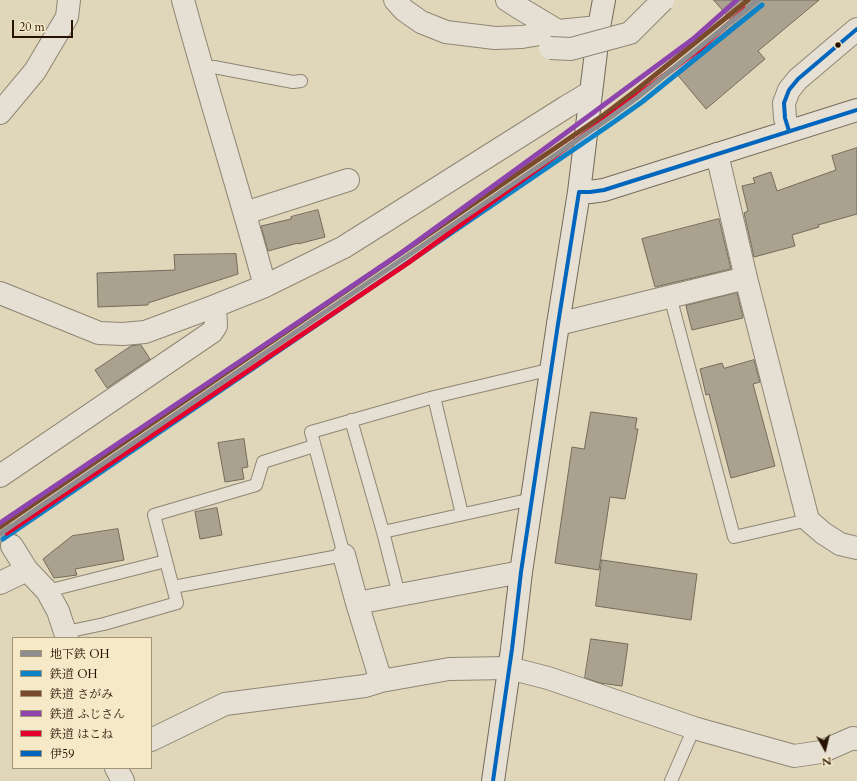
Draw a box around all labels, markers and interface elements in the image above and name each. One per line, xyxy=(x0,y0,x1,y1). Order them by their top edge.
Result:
scale bar xyxy=(14,12,75,38)
text: 20 m xyxy=(19,19,45,35)
unlabelled marker xyxy=(833,40,843,50)
legend xyxy=(12,637,152,769)
text: 地下鉄 OH xyxy=(50,646,110,662)
text: 鉄道 OH xyxy=(50,666,98,682)
text: 鉄道 さがみ xyxy=(50,686,113,702)
text: 鉄道 ふじさん xyxy=(50,706,125,722)
text: 鉄道 はこね xyxy=(50,726,113,742)
north arrow xyxy=(805,729,845,769)
text: 伊59 xyxy=(50,746,74,762)
text: N xyxy=(821,753,833,769)

